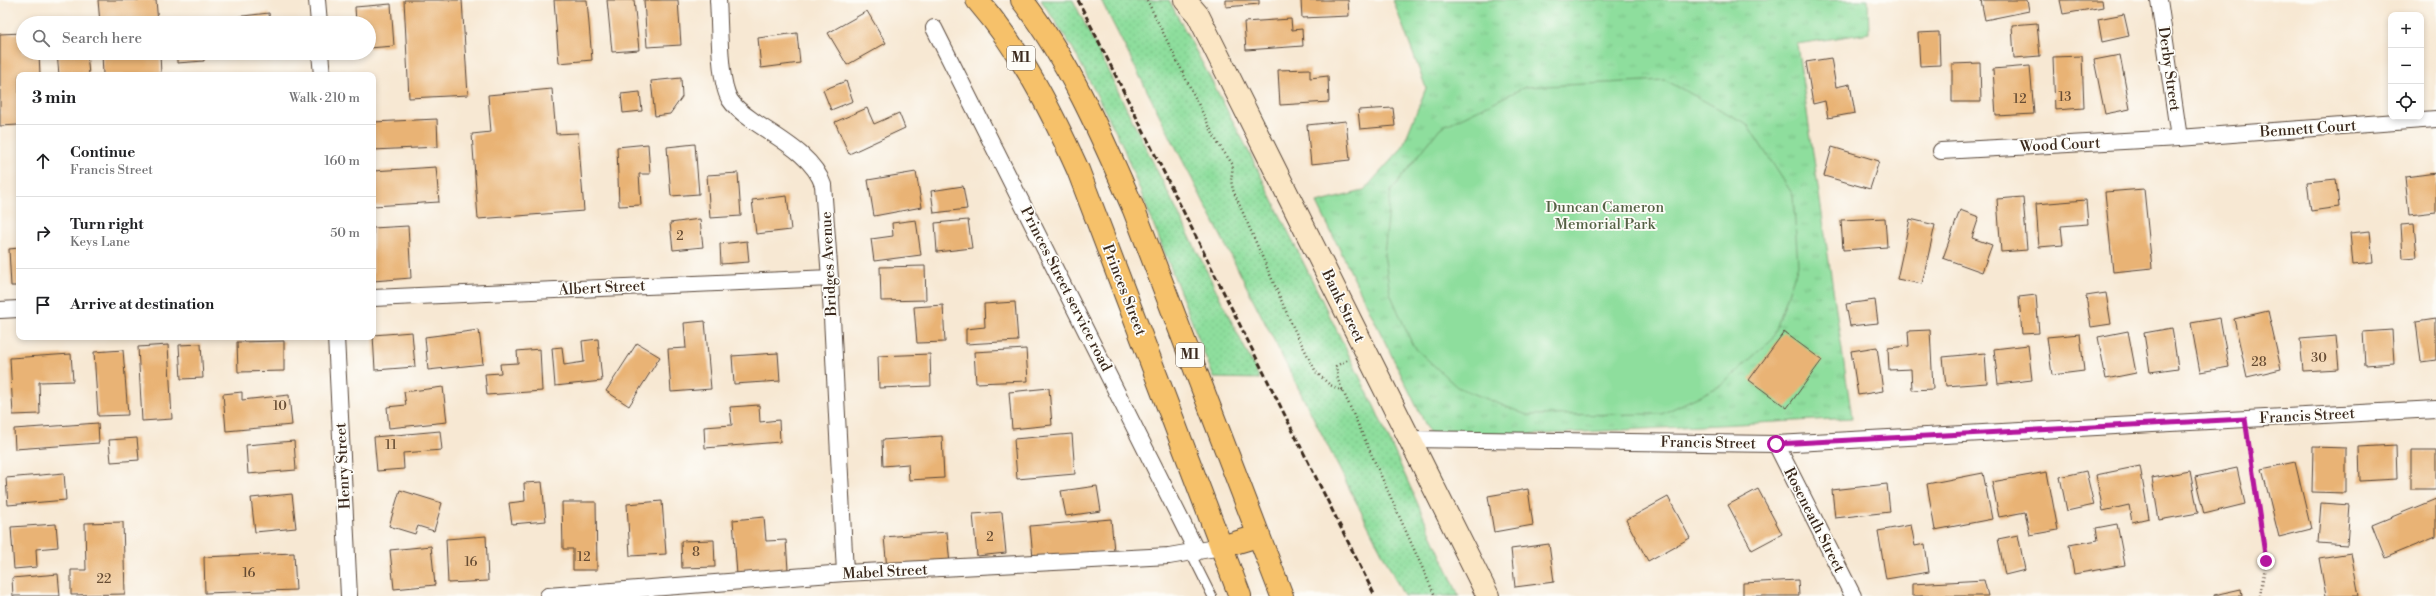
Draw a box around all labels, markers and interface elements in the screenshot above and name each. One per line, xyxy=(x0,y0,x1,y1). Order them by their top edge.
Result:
map controls xyxy=(2388,12,2424,120)
button: + xyxy=(2388,12,2424,48)
search box xyxy=(16,16,376,60)
street label: Derby Street xyxy=(2154,26,2184,113)
icon: search xyxy=(30,27,52,49)
text: Search here xyxy=(62,29,142,48)
road number: M1 xyxy=(1007,46,1035,70)
button: − xyxy=(2388,48,2424,84)
button: locate xyxy=(2388,84,2424,120)
text: 3 min xyxy=(32,87,76,109)
house number: 13 xyxy=(2059,89,2071,105)
text: Walk · 210 m xyxy=(289,90,360,106)
house number: 12 xyxy=(2013,91,2027,107)
street label: Bennett Court xyxy=(2258,116,2358,142)
street label: Wood Court xyxy=(2018,133,2101,157)
text: Continue xyxy=(70,143,135,162)
icon: ahead xyxy=(32,150,54,172)
text: 160 m xyxy=(324,153,360,169)
text: Francis Street xyxy=(70,162,153,178)
park label: Duncan Cameron Memorial Park xyxy=(1546,198,1664,234)
street label: Princes Street service road xyxy=(1016,203,1116,375)
street label: Bridges Avenue xyxy=(817,211,841,318)
text: Turn right xyxy=(70,215,144,234)
icon: right xyxy=(32,222,54,244)
text: 50 m xyxy=(330,225,360,241)
house number: 2 xyxy=(676,228,684,244)
text: Keys Lane xyxy=(70,234,130,250)
street label: Princes Street xyxy=(1098,242,1150,339)
street label: Bank Street xyxy=(1317,266,1369,346)
street label: Albert Street xyxy=(557,276,647,300)
icon: arrive xyxy=(32,294,54,316)
text: Arrive at destination xyxy=(70,295,214,314)
road number: M1 xyxy=(1176,343,1204,367)
house number: 30 xyxy=(2311,350,2327,366)
house number: 28 xyxy=(2251,354,2267,370)
house number: 10 xyxy=(273,398,287,414)
street label: Francis Street xyxy=(2259,404,2356,428)
street label: Henry Street xyxy=(331,422,355,510)
street label: Francis Street xyxy=(1660,433,1757,453)
route start xyxy=(1767,435,1785,453)
house number: 11 xyxy=(385,437,397,453)
street label: Roseneath Street xyxy=(1779,464,1849,576)
house number: 2 xyxy=(986,529,994,545)
house number: 8 xyxy=(692,544,700,560)
house number: 12 xyxy=(577,549,591,565)
route end xyxy=(2257,552,2275,570)
house number: 16 xyxy=(464,554,478,570)
street label: Mabel Street xyxy=(842,560,929,584)
house number: 16 xyxy=(242,565,256,581)
house number: 22 xyxy=(97,571,111,587)

